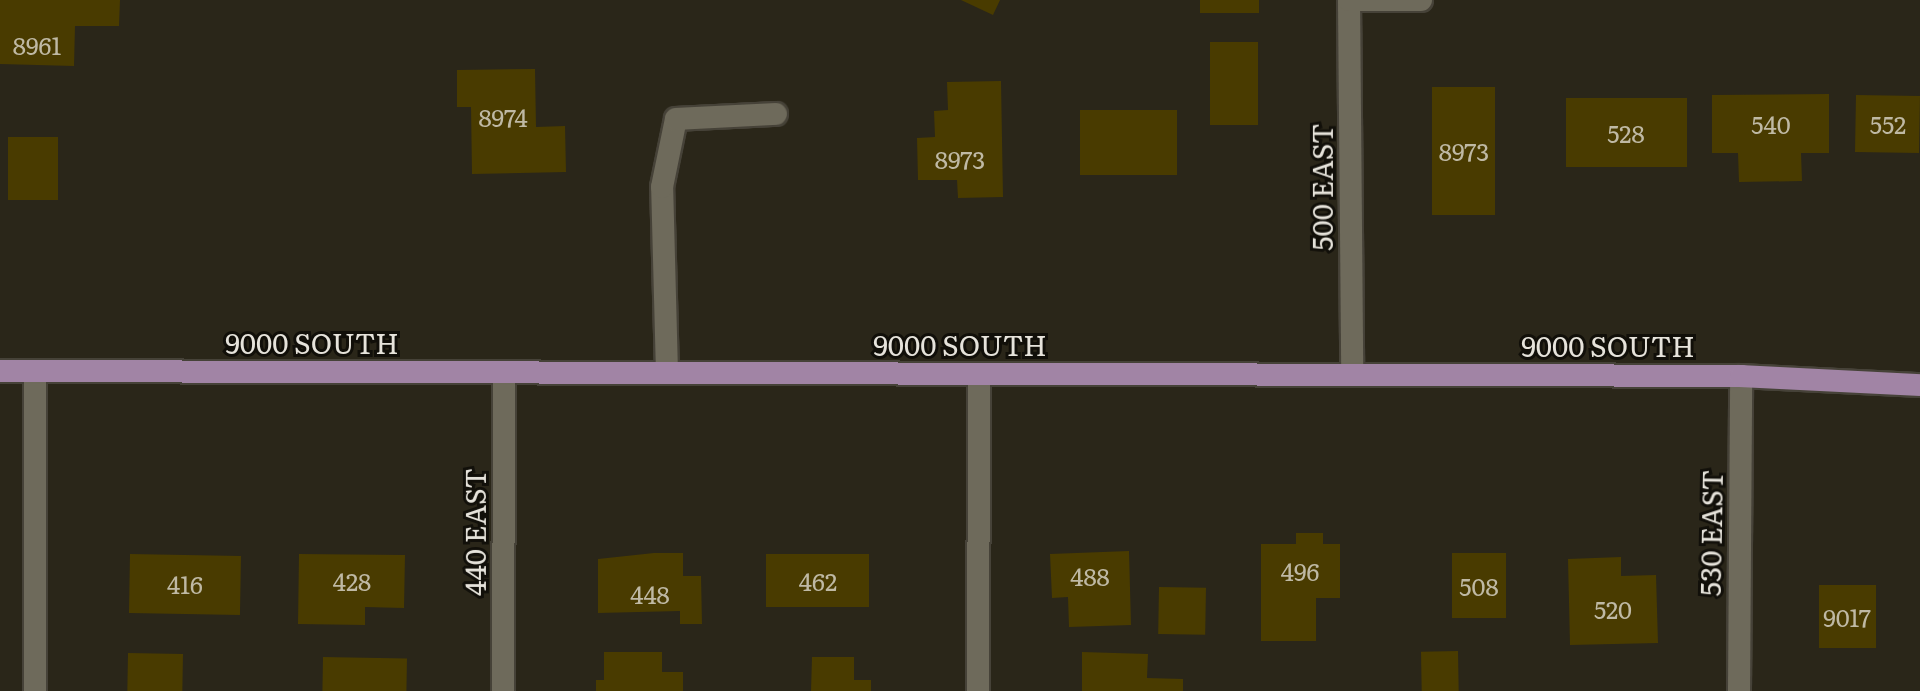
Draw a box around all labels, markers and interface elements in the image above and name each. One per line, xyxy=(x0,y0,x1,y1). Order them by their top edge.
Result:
house number: 8961 xyxy=(13,31,61,59)
house number: 8974 xyxy=(478,103,528,131)
house number: 540 xyxy=(1751,110,1791,138)
house number: 552 xyxy=(1870,110,1906,138)
house number: 528 xyxy=(1607,119,1645,147)
street label: 500 EAST xyxy=(1304,123,1338,251)
house number: 8973 xyxy=(1439,137,1489,165)
house number: 8973 xyxy=(935,145,985,173)
street label: 9000 SOUTH xyxy=(225,325,399,359)
street label: 9000 SOUTH xyxy=(873,327,1047,361)
street label: 9000 SOUTH xyxy=(1521,328,1695,362)
street label: 440 EAST xyxy=(457,468,491,596)
street label: 530 EAST xyxy=(1692,469,1728,597)
house number: 496 xyxy=(1281,557,1319,585)
house number: 488 xyxy=(1070,562,1110,590)
house number: 428 xyxy=(333,567,371,595)
house number: 462 xyxy=(799,567,837,595)
house number: 416 xyxy=(167,570,203,598)
house number: 508 xyxy=(1459,572,1499,600)
house number: 448 xyxy=(630,580,670,608)
house number: 520 xyxy=(1594,595,1632,623)
house number: 9017 xyxy=(1823,603,1871,631)

